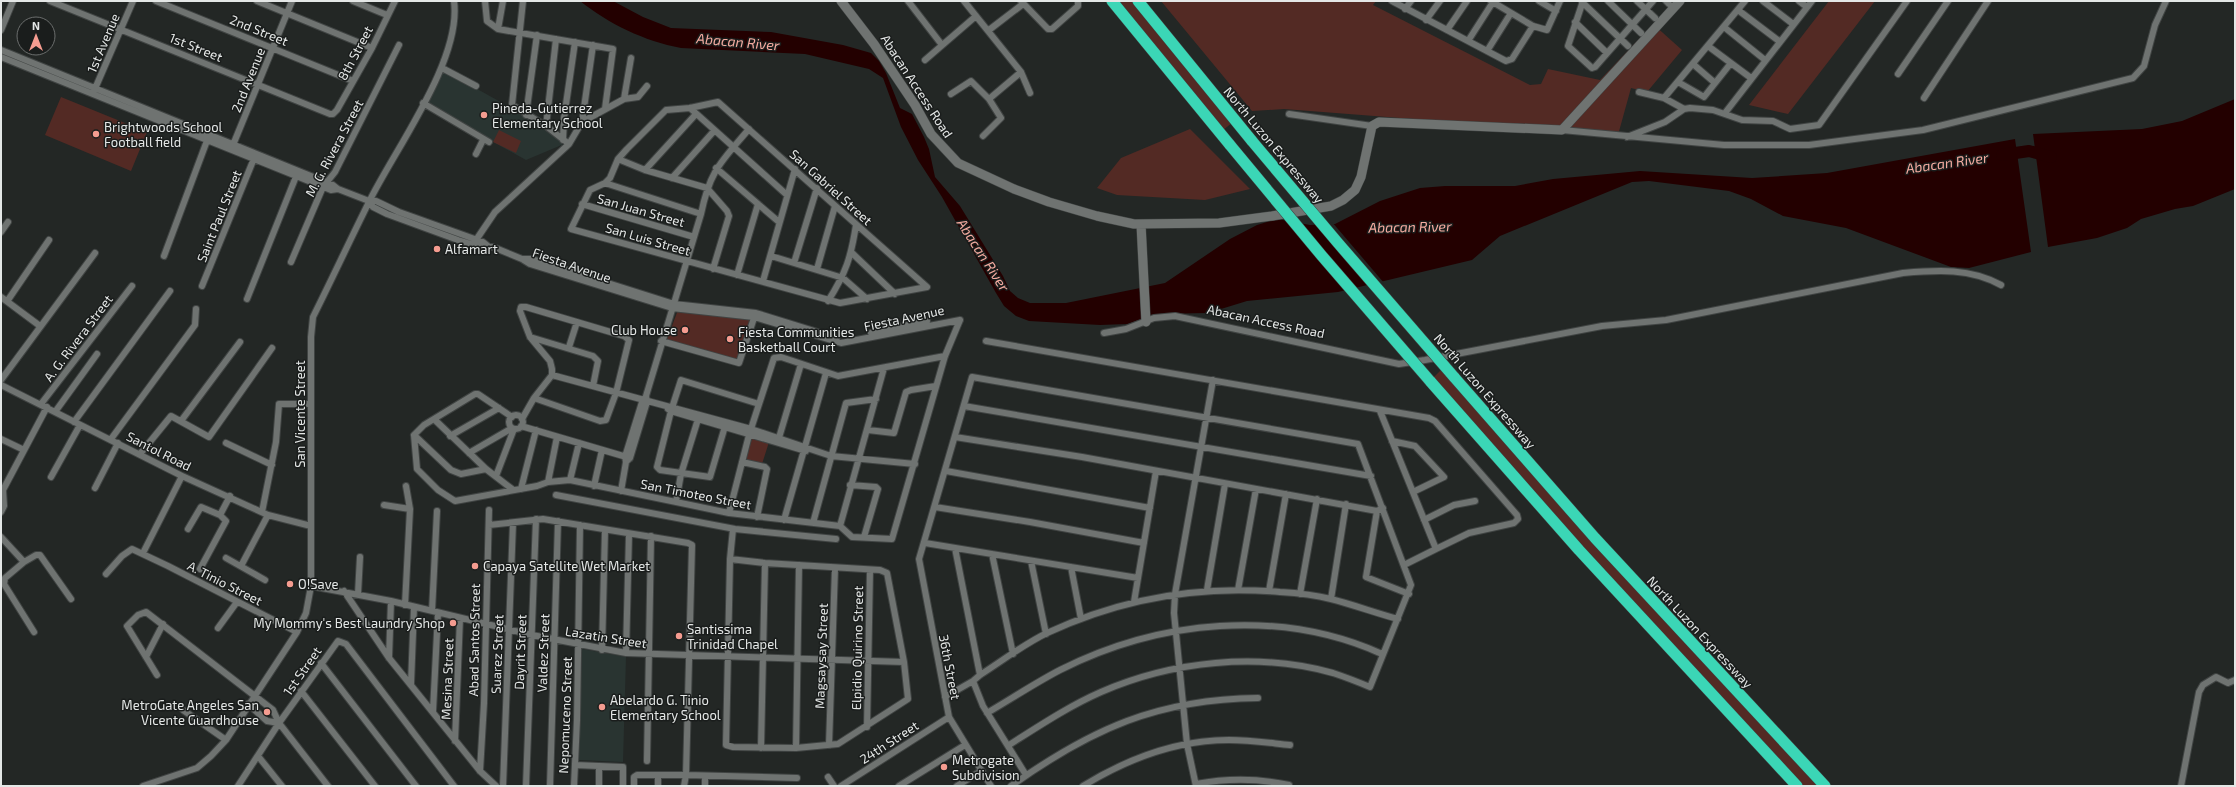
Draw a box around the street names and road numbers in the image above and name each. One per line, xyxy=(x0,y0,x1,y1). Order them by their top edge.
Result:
street label: 1st Avenue xyxy=(83,11,123,75)
street label: 2nd Street xyxy=(228,11,290,49)
street label: 8th Street xyxy=(334,23,376,83)
street label: 1st Street xyxy=(167,29,225,65)
street label: Abacan Access Road xyxy=(878,31,956,141)
street label: 2nd Avenue xyxy=(228,45,268,115)
street label: North Luzon Expressway xyxy=(1221,83,1328,207)
street label: M. G. Rivera Street xyxy=(302,97,366,199)
street label: San Gabriel Street xyxy=(786,146,876,228)
street label: Saint Paul Street xyxy=(193,168,245,264)
street label: San Juan Street xyxy=(595,190,687,230)
street label: San Luis Street xyxy=(604,219,692,259)
street label: Fiesta Avenue xyxy=(531,244,613,286)
street label: A. G. Rivera Street xyxy=(40,291,116,385)
street label: Abacan Access Road xyxy=(1206,301,1326,341)
street label: Fiesta Avenue xyxy=(862,302,946,334)
street label: North Luzon Expressway xyxy=(1431,330,1539,452)
street label: San Vicente Street xyxy=(292,360,308,468)
street label: Santol Road xyxy=(124,428,194,474)
street label: San Timoteo Street xyxy=(639,475,753,513)
street label: A. Tinio Street xyxy=(185,557,265,609)
street label: North Luzon Expressway xyxy=(1644,573,1756,691)
street label: Abad Santos Street xyxy=(465,583,483,697)
street label: Elpidio Quirino Street xyxy=(848,586,866,710)
street label: Magsaysay Street xyxy=(811,603,831,709)
street label: Valdez Street xyxy=(534,613,552,693)
street label: Suarez Street xyxy=(488,614,506,694)
street label: Dayrit Street xyxy=(511,614,529,690)
street label: Lazatin Street xyxy=(564,623,648,651)
street label: 36th Street xyxy=(936,633,964,701)
street label: Mesina Street xyxy=(438,638,456,720)
street label: 1st Street xyxy=(279,644,325,698)
street label: Nepomuceno Street xyxy=(555,656,575,774)
street label: 24th Street xyxy=(857,717,921,767)

